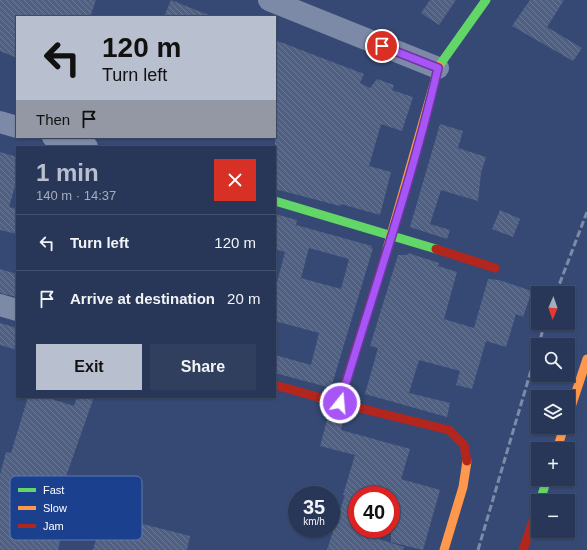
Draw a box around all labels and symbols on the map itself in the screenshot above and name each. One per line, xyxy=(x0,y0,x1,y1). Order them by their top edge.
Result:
pin xyxy=(365,29,399,63)
north arrow xyxy=(531,286,575,330)
position arrow xyxy=(319,382,361,424)
legend xyxy=(10,476,142,540)
text: Fast xyxy=(43,484,64,496)
speed limit sign: 40 xyxy=(348,486,400,538)
text: Slow xyxy=(43,502,67,514)
text: Jam xyxy=(43,520,64,532)

